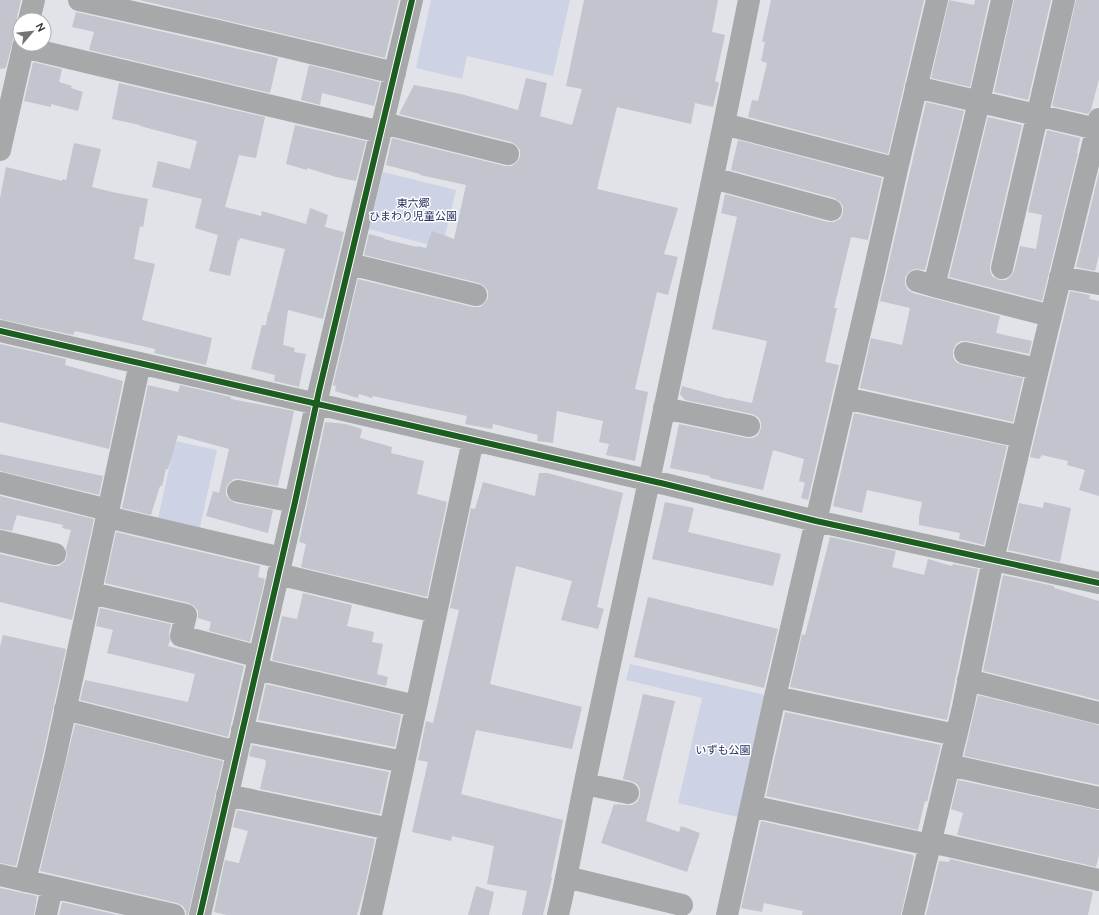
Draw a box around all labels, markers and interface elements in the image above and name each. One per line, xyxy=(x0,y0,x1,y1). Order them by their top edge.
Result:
north arrow xyxy=(12,12,52,52)
text: N xyxy=(34,21,48,34)
park label: 東六郷 ひまわり児童公園 xyxy=(369,197,457,222)
park label: いずも公園 xyxy=(696,744,751,756)

